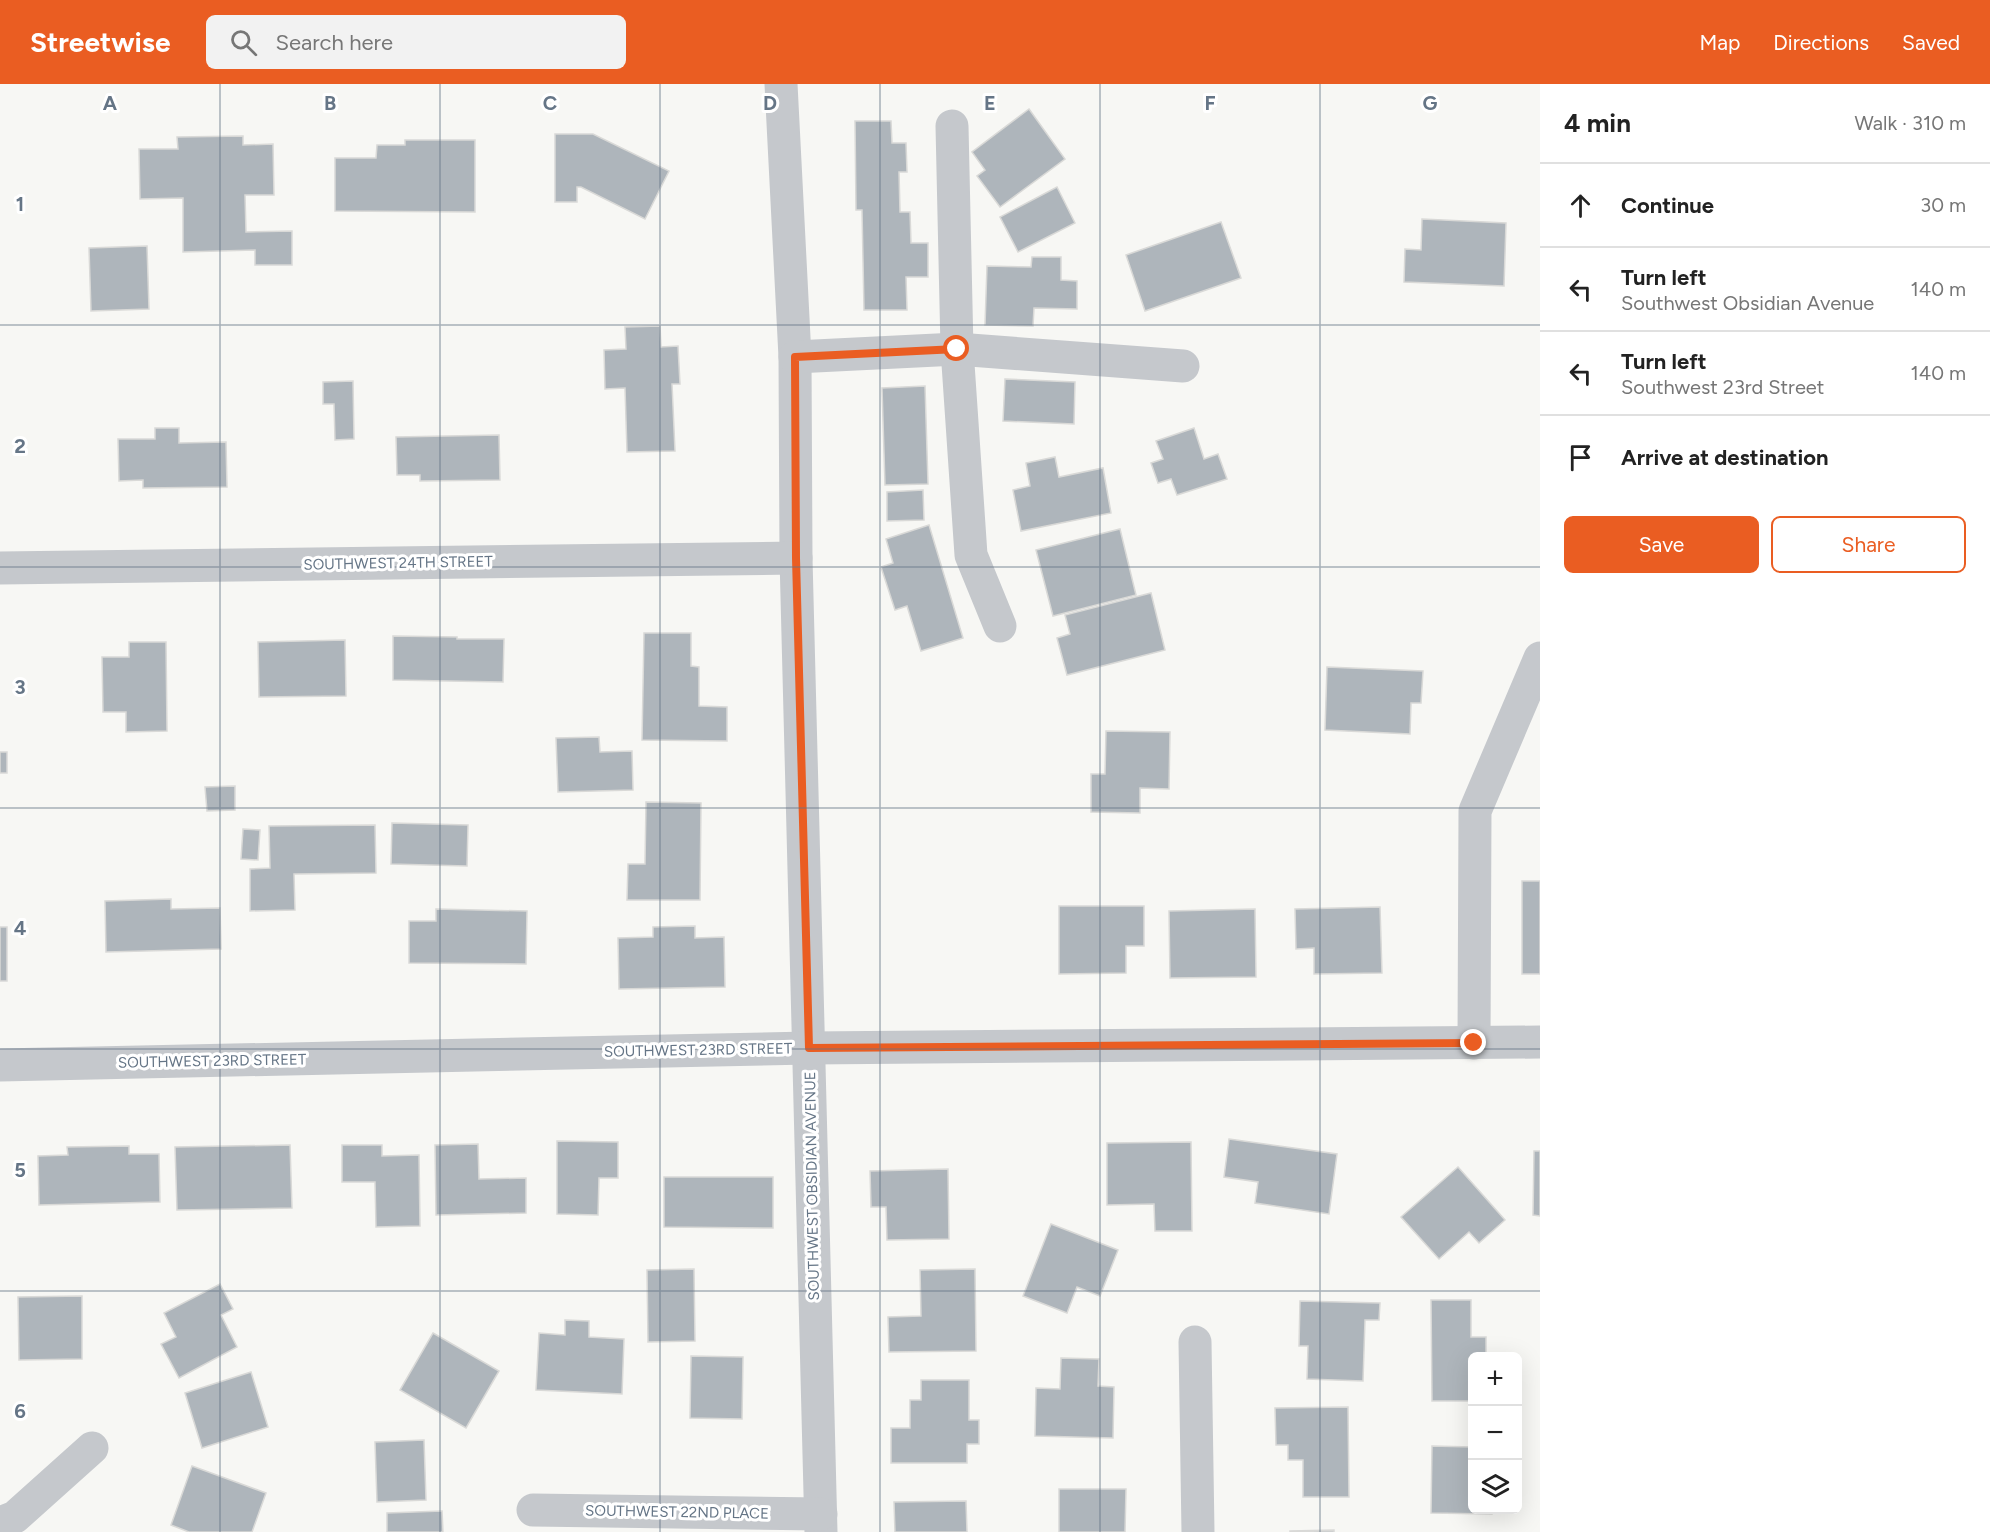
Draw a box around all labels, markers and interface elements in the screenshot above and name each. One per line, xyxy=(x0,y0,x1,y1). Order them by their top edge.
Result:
search box xyxy=(206,15,626,69)
text: Streetwise xyxy=(30,25,170,59)
icon: search xyxy=(227,26,260,59)
text: Search here xyxy=(275,29,393,56)
text: Map xyxy=(1699,30,1740,55)
text: Directions xyxy=(1773,30,1869,55)
text: Saved xyxy=(1902,30,1960,55)
text: A xyxy=(103,91,118,115)
text: B xyxy=(324,91,336,115)
text: C xyxy=(543,91,557,115)
text: D xyxy=(763,91,777,115)
text: E xyxy=(984,91,996,115)
text: F xyxy=(1204,91,1216,115)
text: G xyxy=(1423,91,1438,115)
text: 4 min xyxy=(1564,107,1631,139)
text: Walk · 310 m xyxy=(1854,111,1966,135)
icon: ahead xyxy=(1564,189,1597,222)
text: 1 xyxy=(16,192,24,216)
text: Continue xyxy=(1621,192,1714,219)
text: 30 m xyxy=(1920,193,1966,217)
text: Turn left xyxy=(1621,264,1707,291)
icon: left xyxy=(1564,273,1597,306)
text: 140 m xyxy=(1911,277,1966,301)
text: Southwest Obsidian Avenue xyxy=(1621,291,1874,315)
route start xyxy=(943,335,969,361)
text: Turn left xyxy=(1621,348,1707,375)
icon: left xyxy=(1564,357,1597,390)
text: 140 m xyxy=(1911,361,1966,385)
text: Southwest 23rd Street xyxy=(1621,375,1824,399)
text: 2 xyxy=(14,434,26,458)
icon: arrive xyxy=(1564,441,1597,474)
text: Arrive at destination xyxy=(1621,444,1829,471)
button: Save xyxy=(1564,516,1759,573)
button: Share xyxy=(1771,516,1966,573)
street label: SOUTHWEST 24TH STREET xyxy=(303,552,493,574)
text: 3 xyxy=(14,675,26,699)
text: 4 xyxy=(14,916,27,940)
route end xyxy=(1460,1029,1486,1055)
street label: SOUTHWEST 23RD STREET xyxy=(604,1039,793,1061)
street label: SOUTHWEST 23RD STREET xyxy=(118,1050,307,1072)
street label: SOUTHWEST OBSIDIAN AVENUE xyxy=(801,1071,823,1301)
text: 5 xyxy=(14,1158,26,1182)
map controls xyxy=(1468,1352,1522,1514)
button: + xyxy=(1468,1352,1522,1406)
text: 6 xyxy=(14,1399,26,1423)
button: − xyxy=(1468,1406,1522,1460)
button: layers xyxy=(1468,1460,1522,1514)
street label: SOUTHWEST 22ND PLACE xyxy=(585,1501,769,1523)

